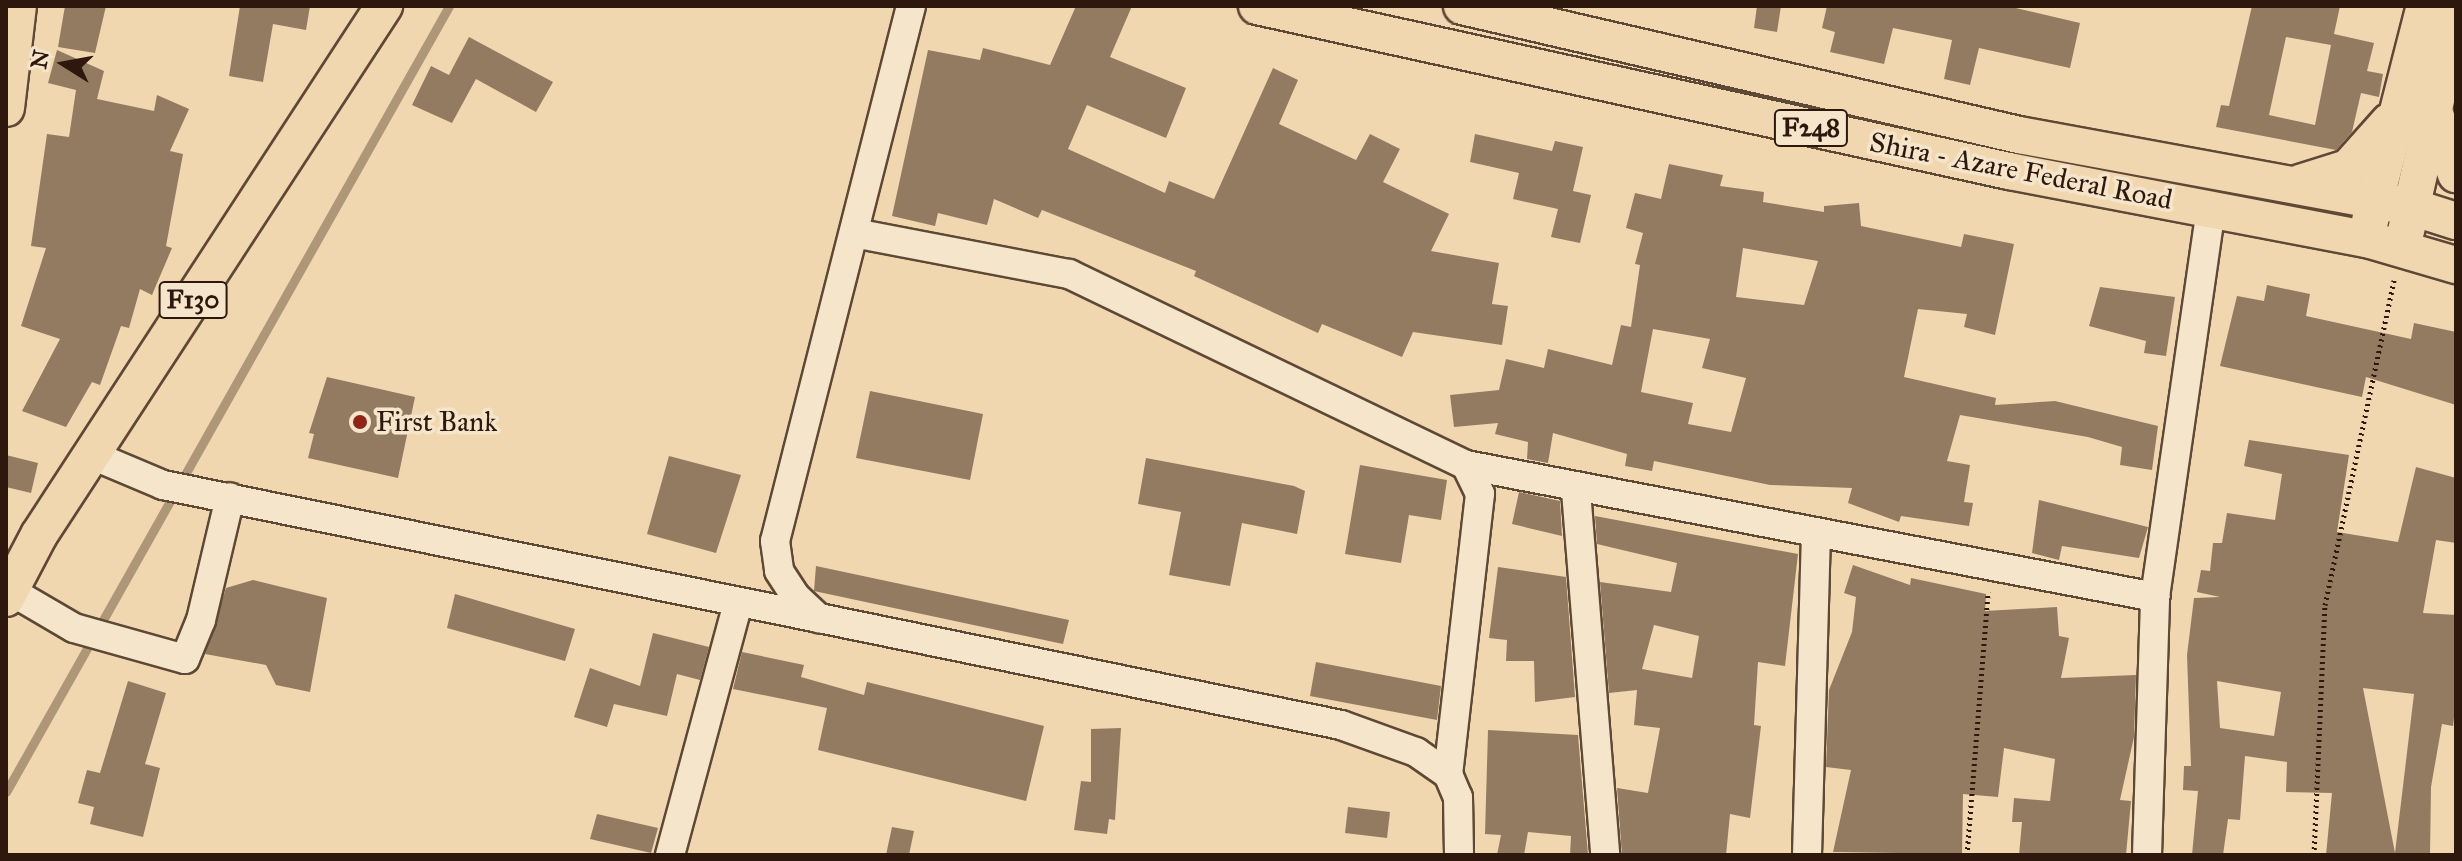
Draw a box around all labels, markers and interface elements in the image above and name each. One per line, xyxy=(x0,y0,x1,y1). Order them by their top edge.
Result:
north arrow xyxy=(24,24,104,104)
text: N xyxy=(25,48,55,71)
road number: F248 xyxy=(1773,106,1849,150)
street label: Shira - Azare Federal Road xyxy=(1867,125,2175,217)
road number: F130 xyxy=(157,278,229,322)
place label: First Bank xyxy=(376,405,497,439)
marker: First Bank xyxy=(351,413,369,431)

